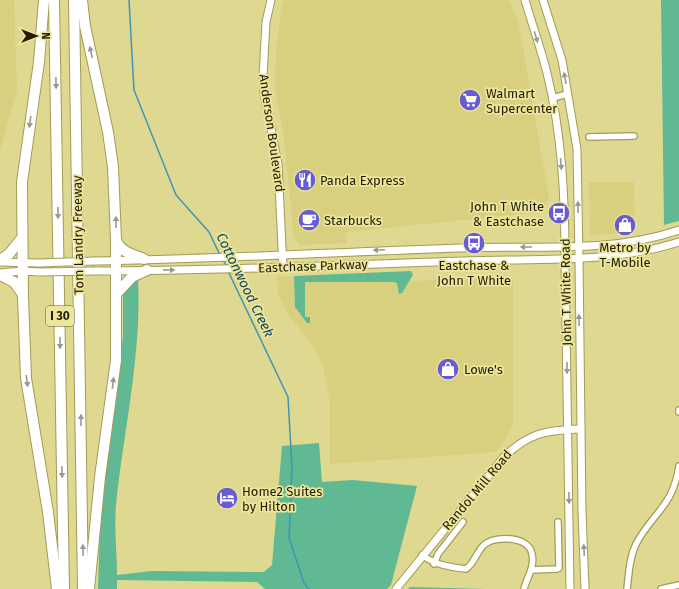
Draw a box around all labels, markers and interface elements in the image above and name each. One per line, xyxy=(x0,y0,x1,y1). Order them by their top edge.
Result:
north arrow xyxy=(16,16,56,56)
text: N xyxy=(39,32,52,40)
one-way arrow xyxy=(533,32,539,44)
one-way arrow xyxy=(87,46,93,58)
one-way arrow xyxy=(562,72,568,85)
street label: Anderson Boulevard xyxy=(256,73,288,193)
one-way arrow xyxy=(53,77,59,90)
place label: Walmart Supercenter xyxy=(486,86,557,116)
supermarket icon: Walmart Supercenter xyxy=(457,87,483,113)
one-way arrow xyxy=(27,116,33,128)
one-way arrow xyxy=(558,158,565,170)
restaurant icon: Panda Express xyxy=(292,167,318,193)
place label: Panda Express xyxy=(320,173,405,188)
street label: Tom Landry Freeway xyxy=(69,175,87,295)
place label: John T White & Eastchase xyxy=(470,199,544,229)
bus stop icon: John T White & Eastchase xyxy=(546,200,572,226)
one-way arrow xyxy=(575,200,581,213)
one-way arrow xyxy=(55,207,61,220)
cafe icon: Starbucks xyxy=(296,207,322,233)
shop icon: Metro by T-Mobile xyxy=(612,212,638,238)
place label: Starbucks xyxy=(324,213,382,228)
one-way arrow xyxy=(113,215,119,228)
water label: Cottonwood Creek xyxy=(212,230,278,340)
bus stop icon: Eastchase & John T White xyxy=(461,230,487,256)
street label: John T White Road xyxy=(558,238,574,346)
place label: Metro by T-Mobile xyxy=(599,240,651,270)
one-way arrow xyxy=(520,243,532,250)
one-way arrow xyxy=(373,247,385,254)
street label: Eastchase Parkway xyxy=(258,257,369,275)
place label: Eastchase & John T White xyxy=(437,258,511,288)
one-way arrow xyxy=(163,267,175,274)
road number: I 30 xyxy=(46,306,74,326)
one-way arrow xyxy=(576,313,582,326)
one-way arrow xyxy=(57,337,63,350)
shop icon: Lowe's xyxy=(435,356,461,382)
place label: Lowe's xyxy=(464,362,503,377)
one-way arrow xyxy=(564,362,570,375)
one-way arrow xyxy=(24,375,30,388)
one-way arrow xyxy=(110,377,116,389)
one-way arrow xyxy=(78,413,84,426)
street label: Randol Mill Road xyxy=(439,447,515,533)
one-way arrow xyxy=(59,466,65,479)
place label: Home2 Suites by Hilton xyxy=(242,484,322,514)
hotel icon: Home2 Suites by Hilton xyxy=(214,485,240,511)
one-way arrow xyxy=(566,492,572,505)
one-way arrow xyxy=(80,543,86,556)
one-way arrow xyxy=(580,544,587,556)

